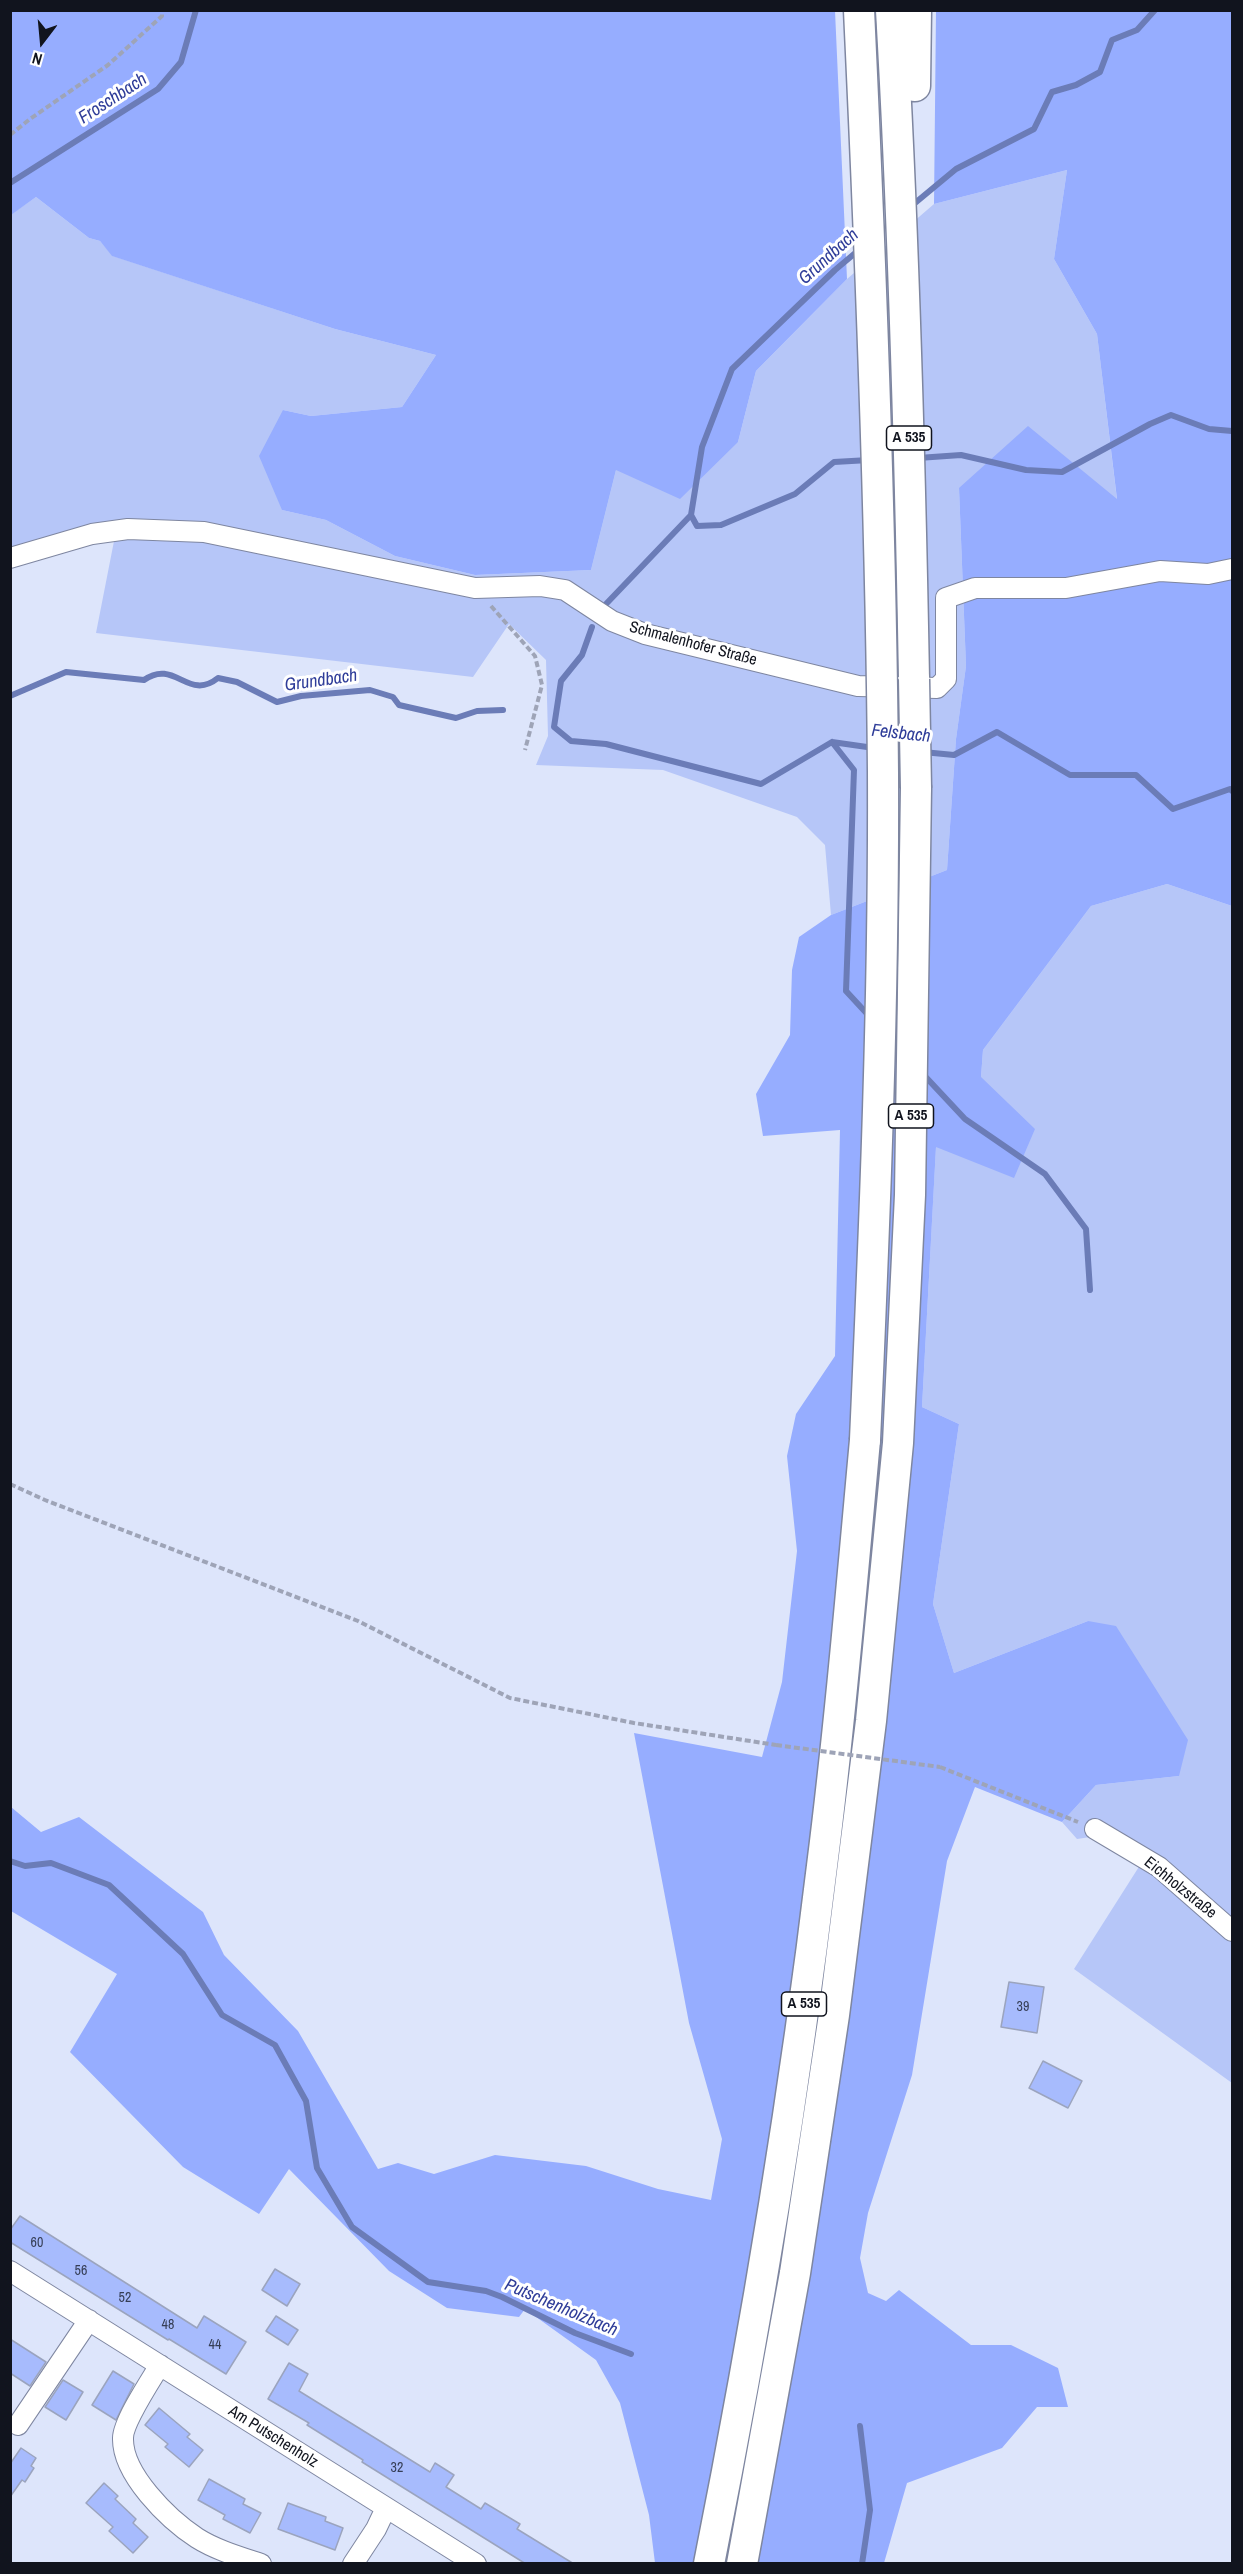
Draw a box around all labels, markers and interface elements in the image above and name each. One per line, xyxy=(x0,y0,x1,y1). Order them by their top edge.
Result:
north arrow xyxy=(12,12,72,72)
text: N xyxy=(29,47,45,71)
water label: Froschbach xyxy=(75,69,151,129)
water label: Grundbach xyxy=(795,225,863,289)
road number: A 535 xyxy=(886,426,932,450)
street label: Schmalenhofer Straße xyxy=(627,618,759,670)
water label: Grundbach xyxy=(283,665,359,697)
water label: Felsbach xyxy=(870,720,932,748)
road number: A 535 xyxy=(888,1104,934,1128)
street label: Eichholzstraße xyxy=(1140,1853,1220,1923)
road number: A 535 xyxy=(782,1992,826,2016)
house number: 39 xyxy=(1017,1999,1029,2015)
house number: 60 xyxy=(31,2235,43,2251)
house number: 56 xyxy=(75,2263,87,2279)
water label: Putschenholzbach xyxy=(501,2274,621,2342)
house number: 52 xyxy=(119,2290,131,2306)
house number: 48 xyxy=(162,2317,174,2333)
house number: 44 xyxy=(209,2337,221,2353)
street label: Am Putschenholz xyxy=(225,2402,321,2472)
house number: 32 xyxy=(391,2460,403,2476)

